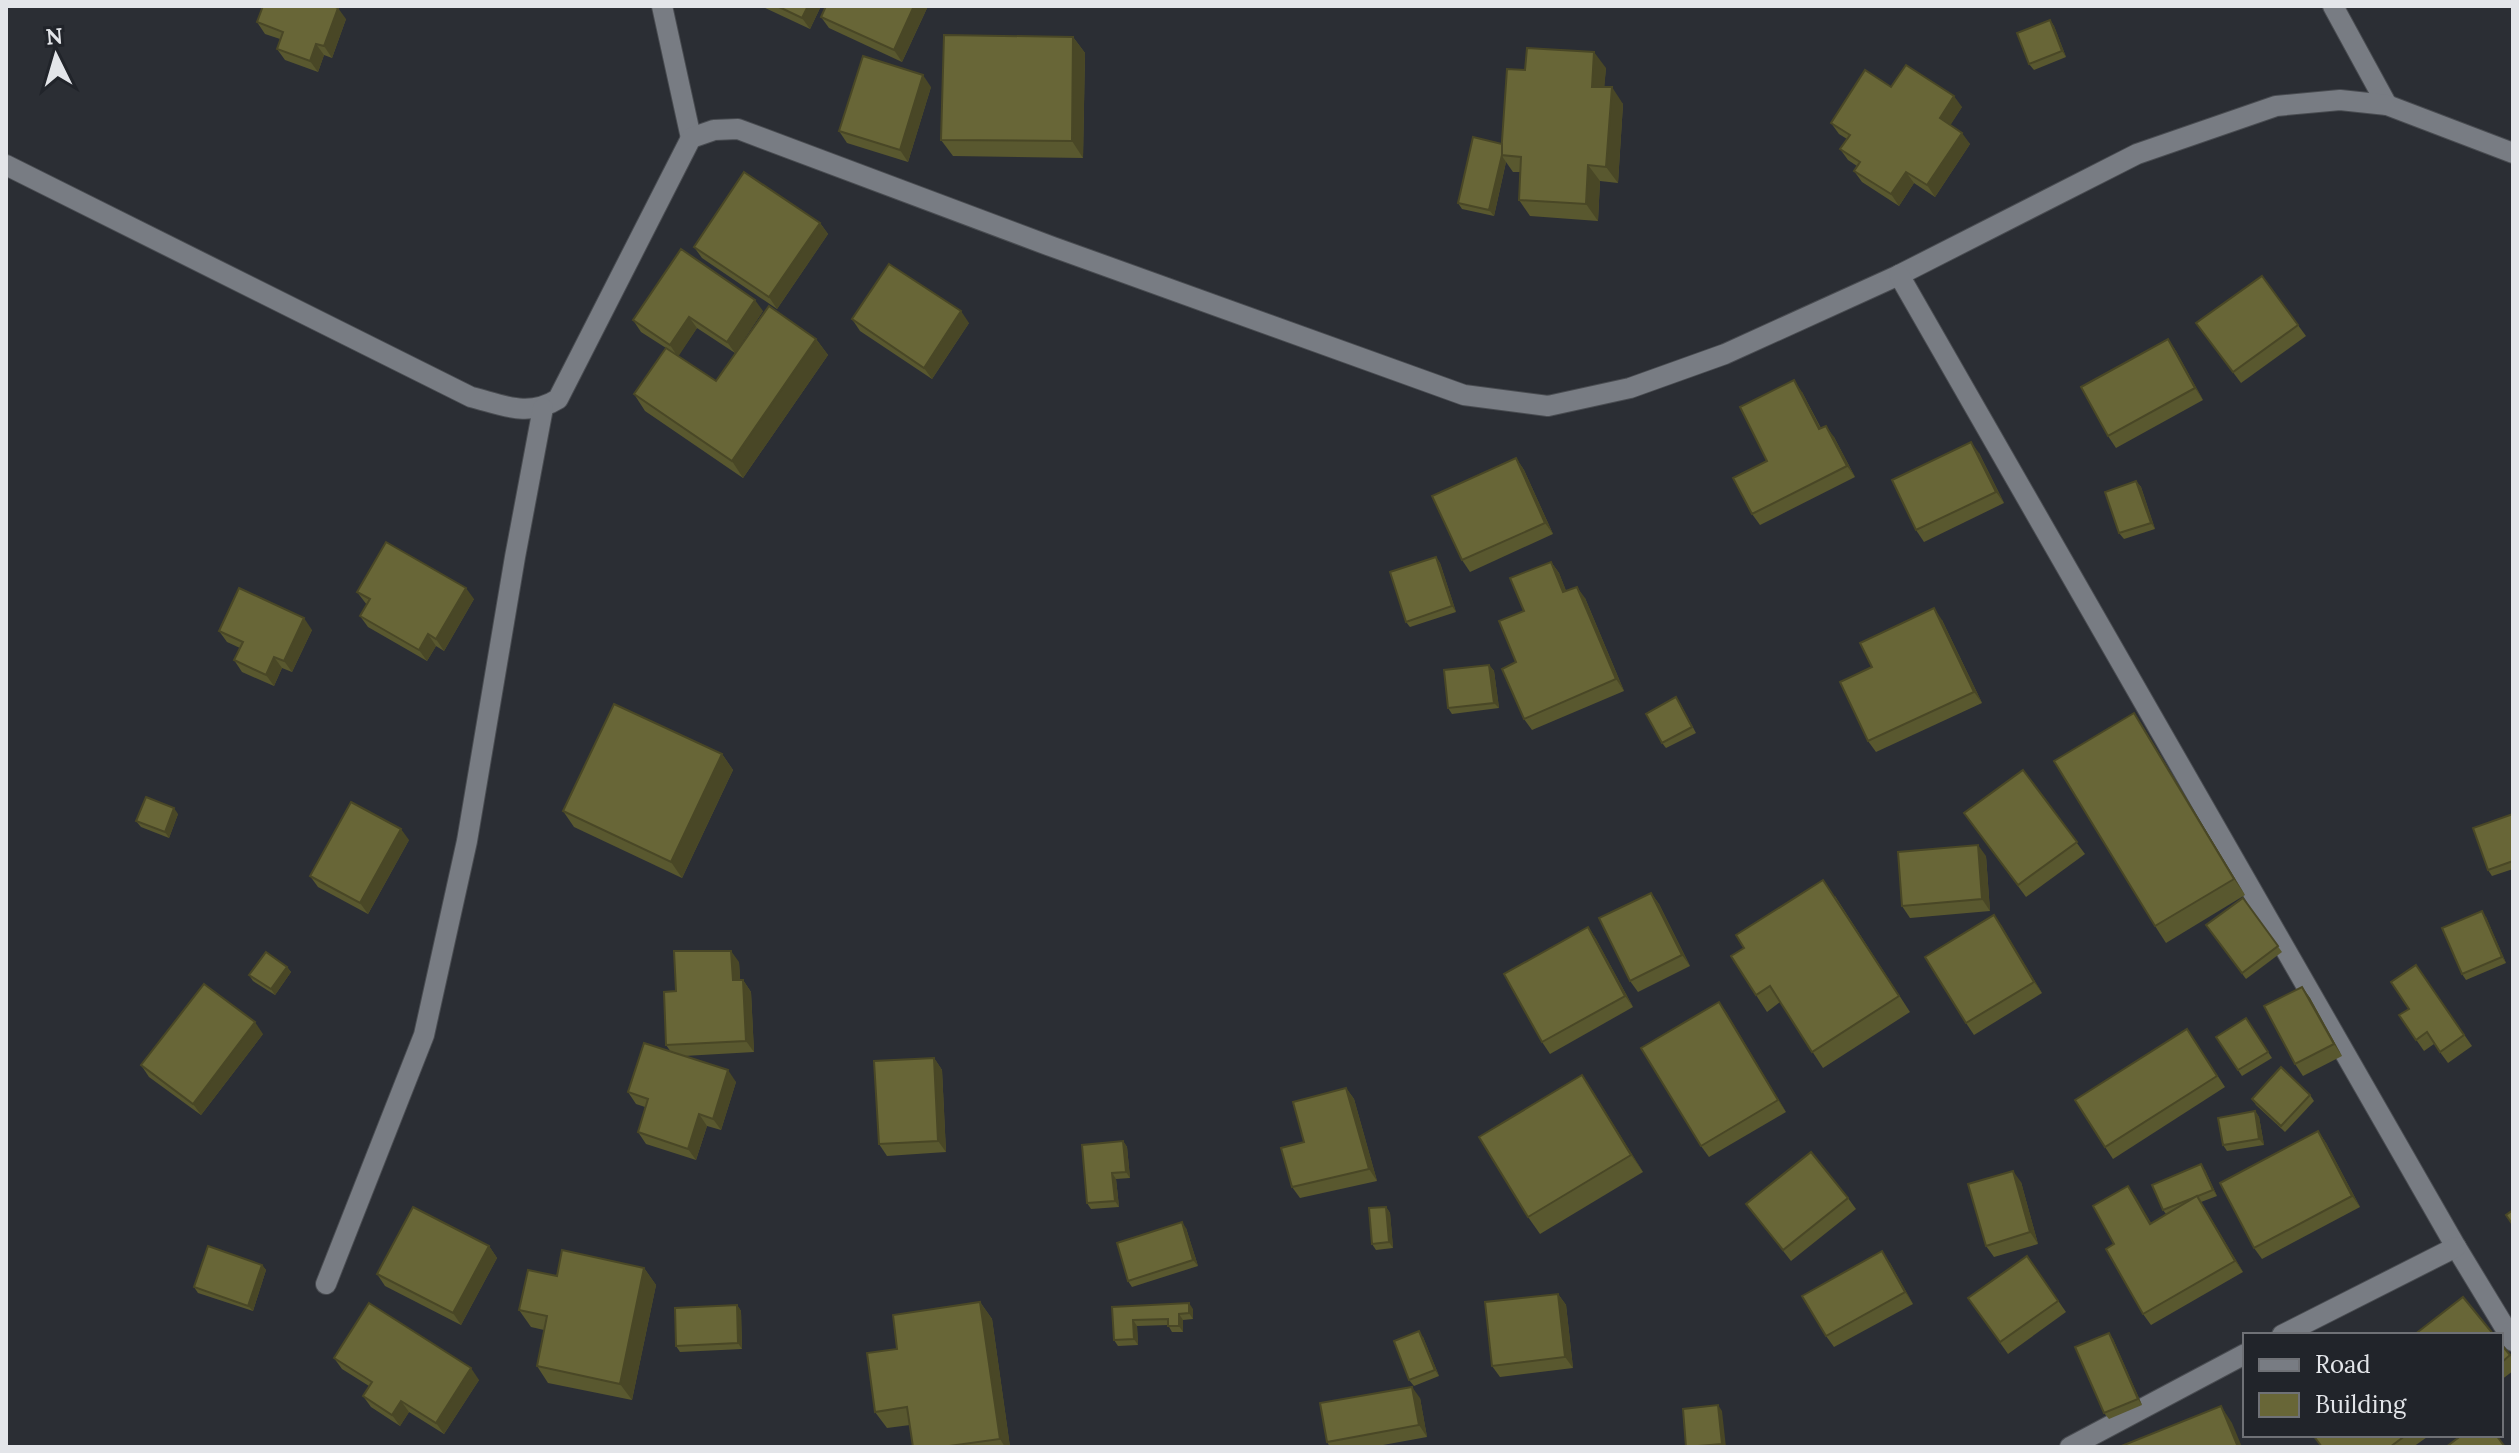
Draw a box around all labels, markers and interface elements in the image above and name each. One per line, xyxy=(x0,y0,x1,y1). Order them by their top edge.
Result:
north arrow xyxy=(16,16,96,96)
text: N xyxy=(45,21,64,51)
legend xyxy=(2243,1333,2503,1437)
text: Road xyxy=(2315,1349,2371,1380)
text: Building xyxy=(2315,1389,2407,1420)

